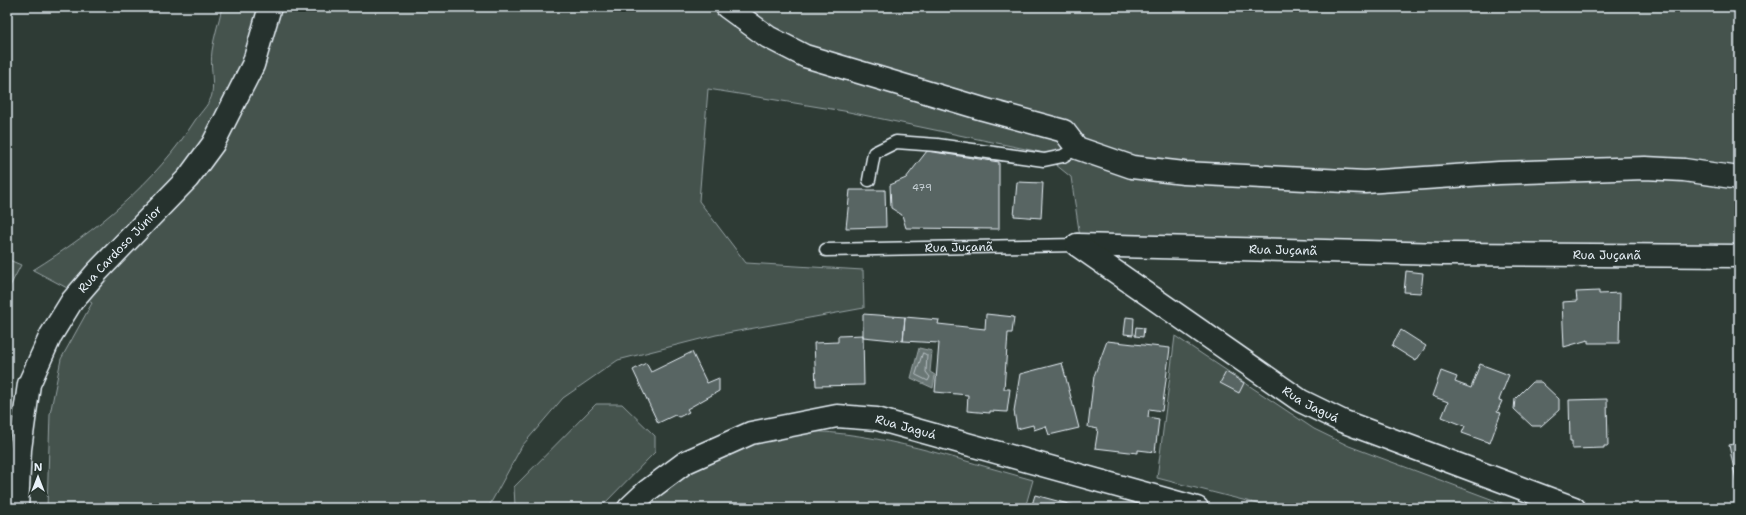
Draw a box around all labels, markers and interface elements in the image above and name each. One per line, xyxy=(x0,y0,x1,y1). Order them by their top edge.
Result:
house number: 479 xyxy=(912,181,932,194)
street label: Rua Cardoso Júnior xyxy=(74,202,165,296)
street label: Rua Juçanã xyxy=(925,239,994,256)
street label: Rua Juçanã xyxy=(1249,241,1318,259)
street label: Rua Juçanã xyxy=(1573,247,1642,263)
street label: Rua Jaguá xyxy=(1279,382,1342,426)
street label: Rua Jaguá xyxy=(873,411,938,443)
north arrow xyxy=(18,457,58,497)
text: N xyxy=(34,460,43,475)

